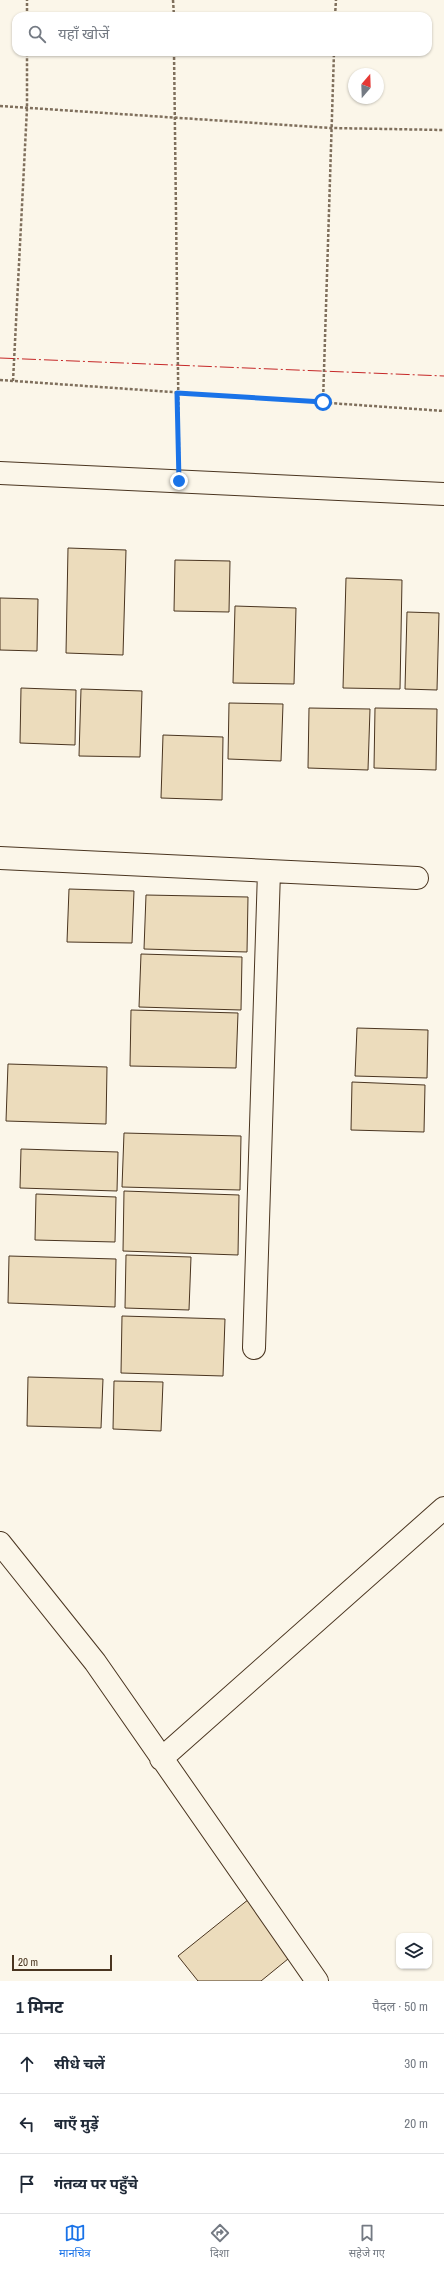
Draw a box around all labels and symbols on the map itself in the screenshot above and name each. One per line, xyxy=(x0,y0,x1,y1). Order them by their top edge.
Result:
north arrow xyxy=(348,68,384,104)
route start xyxy=(314,393,332,411)
route end xyxy=(170,472,188,490)
scale bar xyxy=(12,1953,112,1972)

